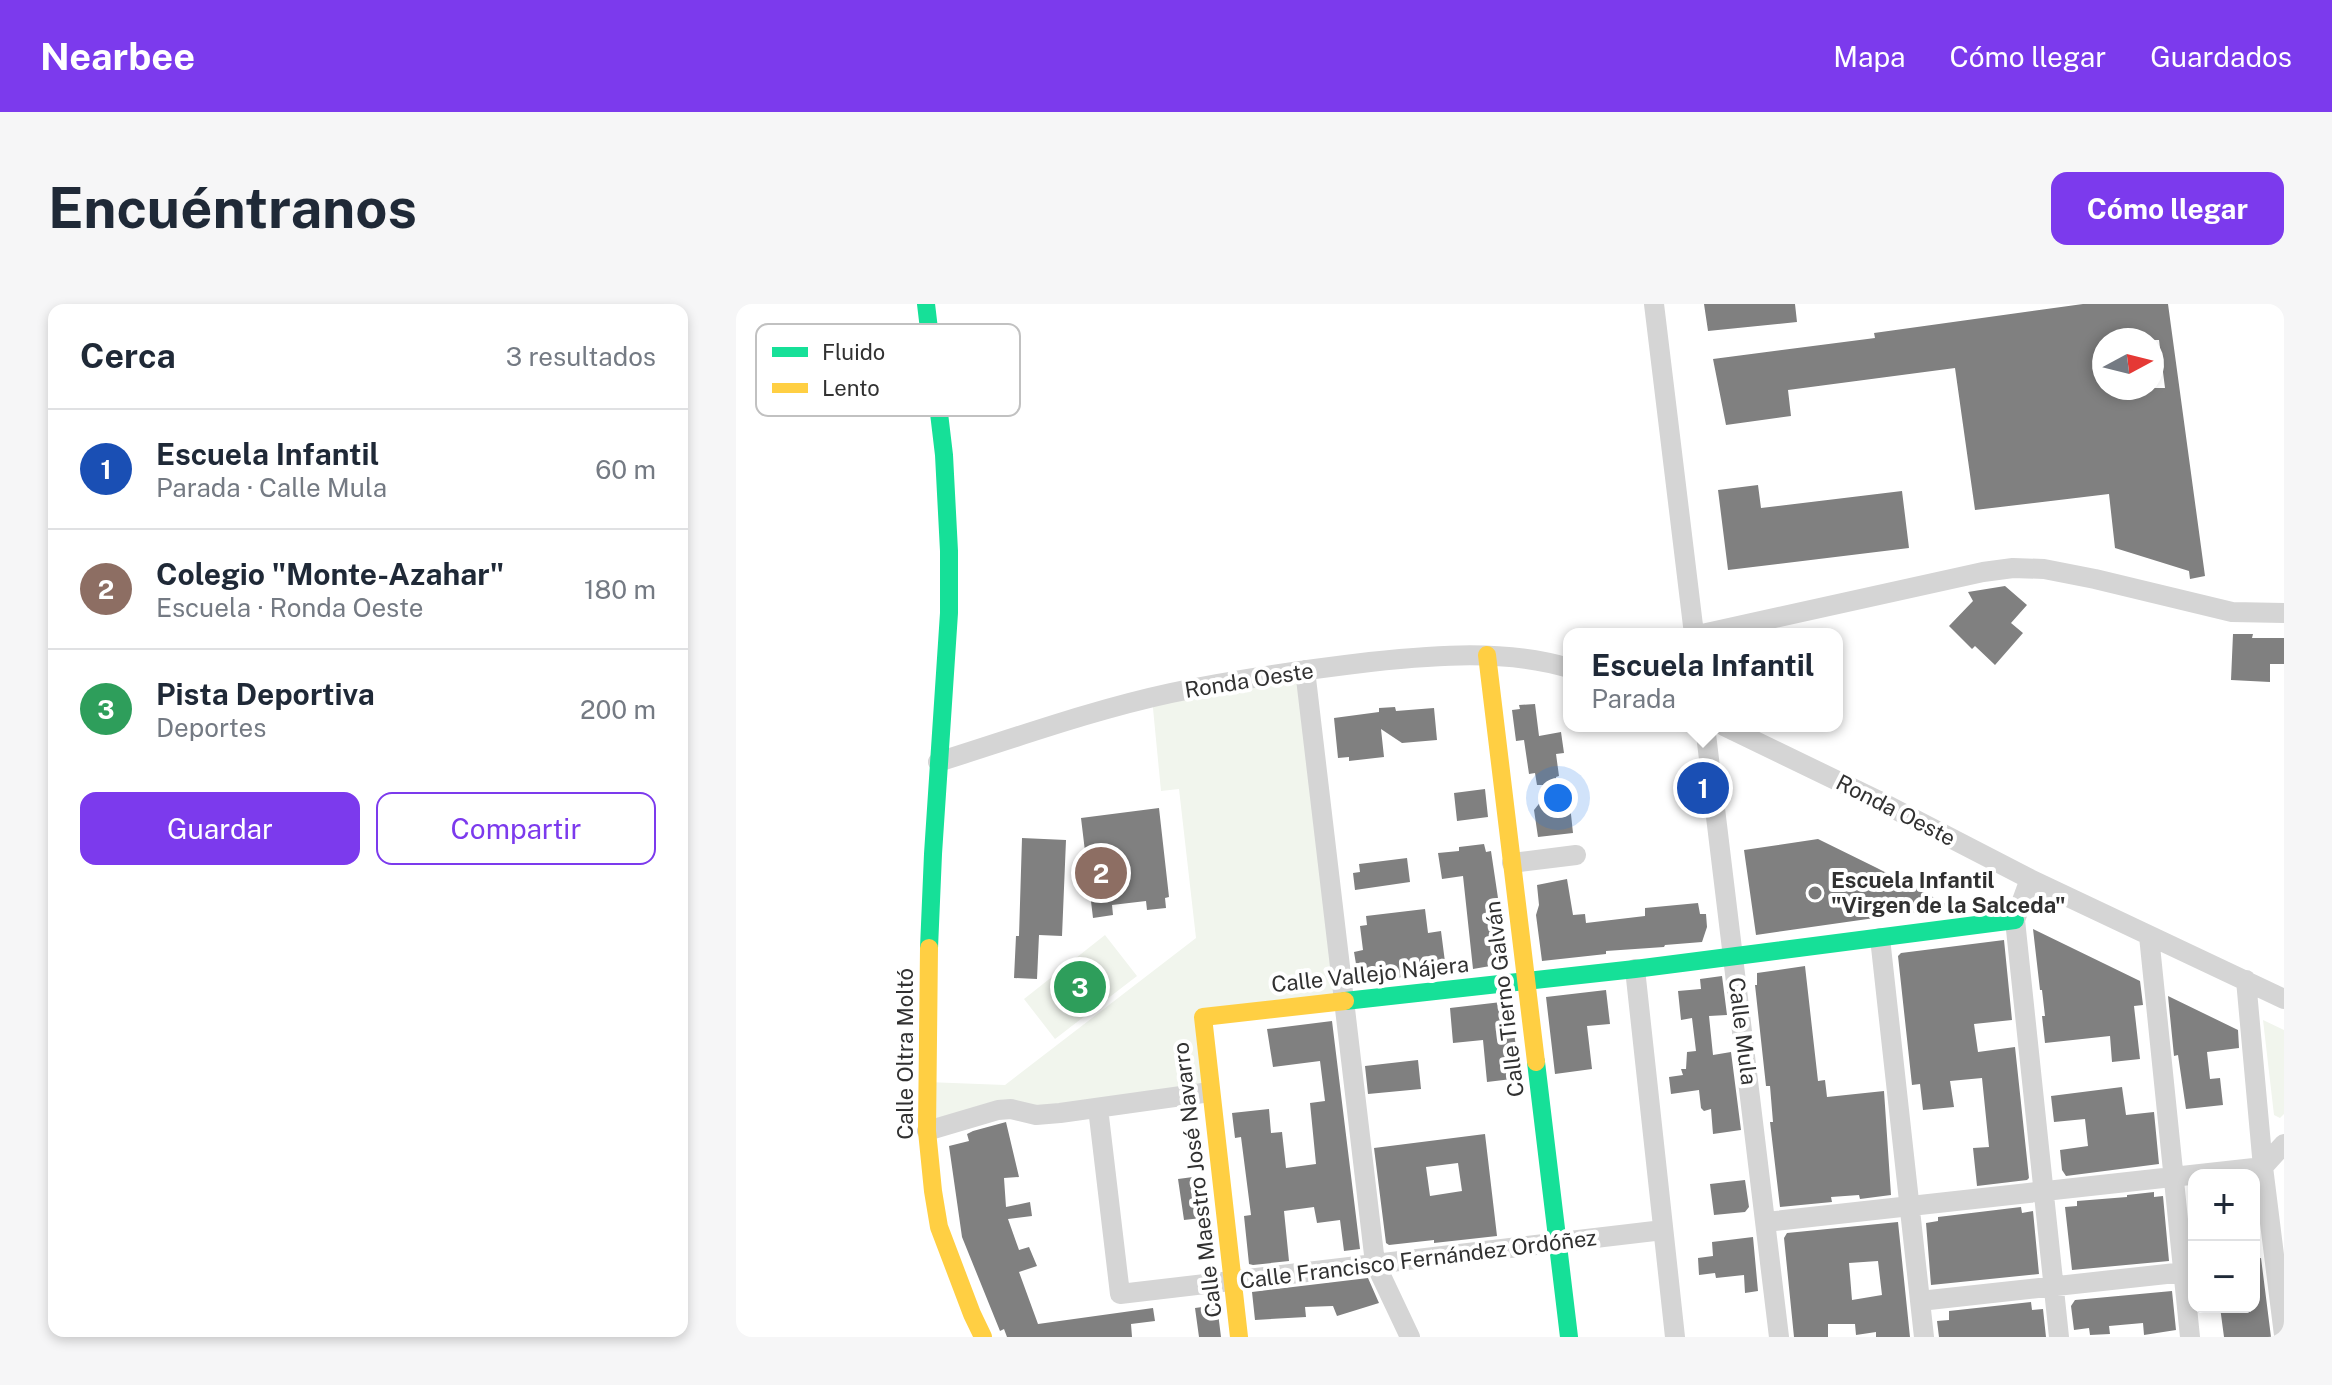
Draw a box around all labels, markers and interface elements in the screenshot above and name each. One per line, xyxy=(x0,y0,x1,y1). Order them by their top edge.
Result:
text: Nearbee xyxy=(40,34,195,79)
text: Mapa xyxy=(1833,40,1905,73)
text: Cómo llegar xyxy=(1949,40,2106,73)
text: Guardados xyxy=(2150,40,2292,73)
button: Cómo llegar xyxy=(2051,172,2284,245)
text: Encuéntranos xyxy=(48,175,417,241)
legend xyxy=(756,324,1020,416)
north arrow xyxy=(2092,328,2164,400)
text: Cerca xyxy=(80,336,176,376)
text: Fluido xyxy=(822,339,885,365)
text: 3 resultados xyxy=(506,341,656,372)
text: Lento xyxy=(822,375,880,401)
text: Escuela Infantil xyxy=(156,436,379,472)
text: 1 xyxy=(100,454,112,485)
text: 60 m xyxy=(595,454,656,485)
text: Parada · Calle Mula xyxy=(156,472,387,503)
text: Colegio "Monte-Azahar" xyxy=(156,556,504,592)
text: 2 xyxy=(98,574,114,605)
text: 180 m xyxy=(584,574,656,605)
text: Escuela · Ronda Oeste xyxy=(156,592,423,623)
popup xyxy=(1563,628,1843,732)
text: Escuela Infantil xyxy=(1591,647,1815,683)
street label: Ronda Oeste xyxy=(1183,657,1315,703)
text: Pista Deportiva xyxy=(156,676,375,712)
text: Parada xyxy=(1591,683,1676,714)
text: 3 xyxy=(97,694,115,725)
text: 200 m xyxy=(580,694,656,725)
text: Deportes xyxy=(156,712,266,743)
pin: 1 xyxy=(1677,758,1729,818)
street label: Ronda Oeste xyxy=(1832,769,1960,851)
your location xyxy=(1538,778,1578,818)
button: Guardar xyxy=(80,792,360,865)
button: Compartir xyxy=(376,792,656,865)
pin: 2 xyxy=(1075,843,1127,903)
place label: Escuela Infantil "Virgen de la Salceda" xyxy=(1831,867,2066,918)
marker: Escuela Infantil "Virgen de la Salceda" xyxy=(1806,884,1824,902)
street label: Calle Tierno Galván xyxy=(1479,899,1529,1099)
street label: Calle Vallejo Nájera xyxy=(1270,951,1470,997)
pin: 3 xyxy=(1054,957,1106,1017)
street label: Calle Oltra Moltó xyxy=(892,968,918,1140)
street label: Calle Mula xyxy=(1723,976,1763,1086)
street label: Calle Maestro José Navarro xyxy=(1167,1041,1227,1319)
map controls xyxy=(2188,1169,2260,1313)
button: + xyxy=(2188,1169,2260,1241)
street label: Calle Francisco Fernández Ordóñez xyxy=(1238,1224,1598,1294)
button: − xyxy=(2188,1241,2260,1313)

